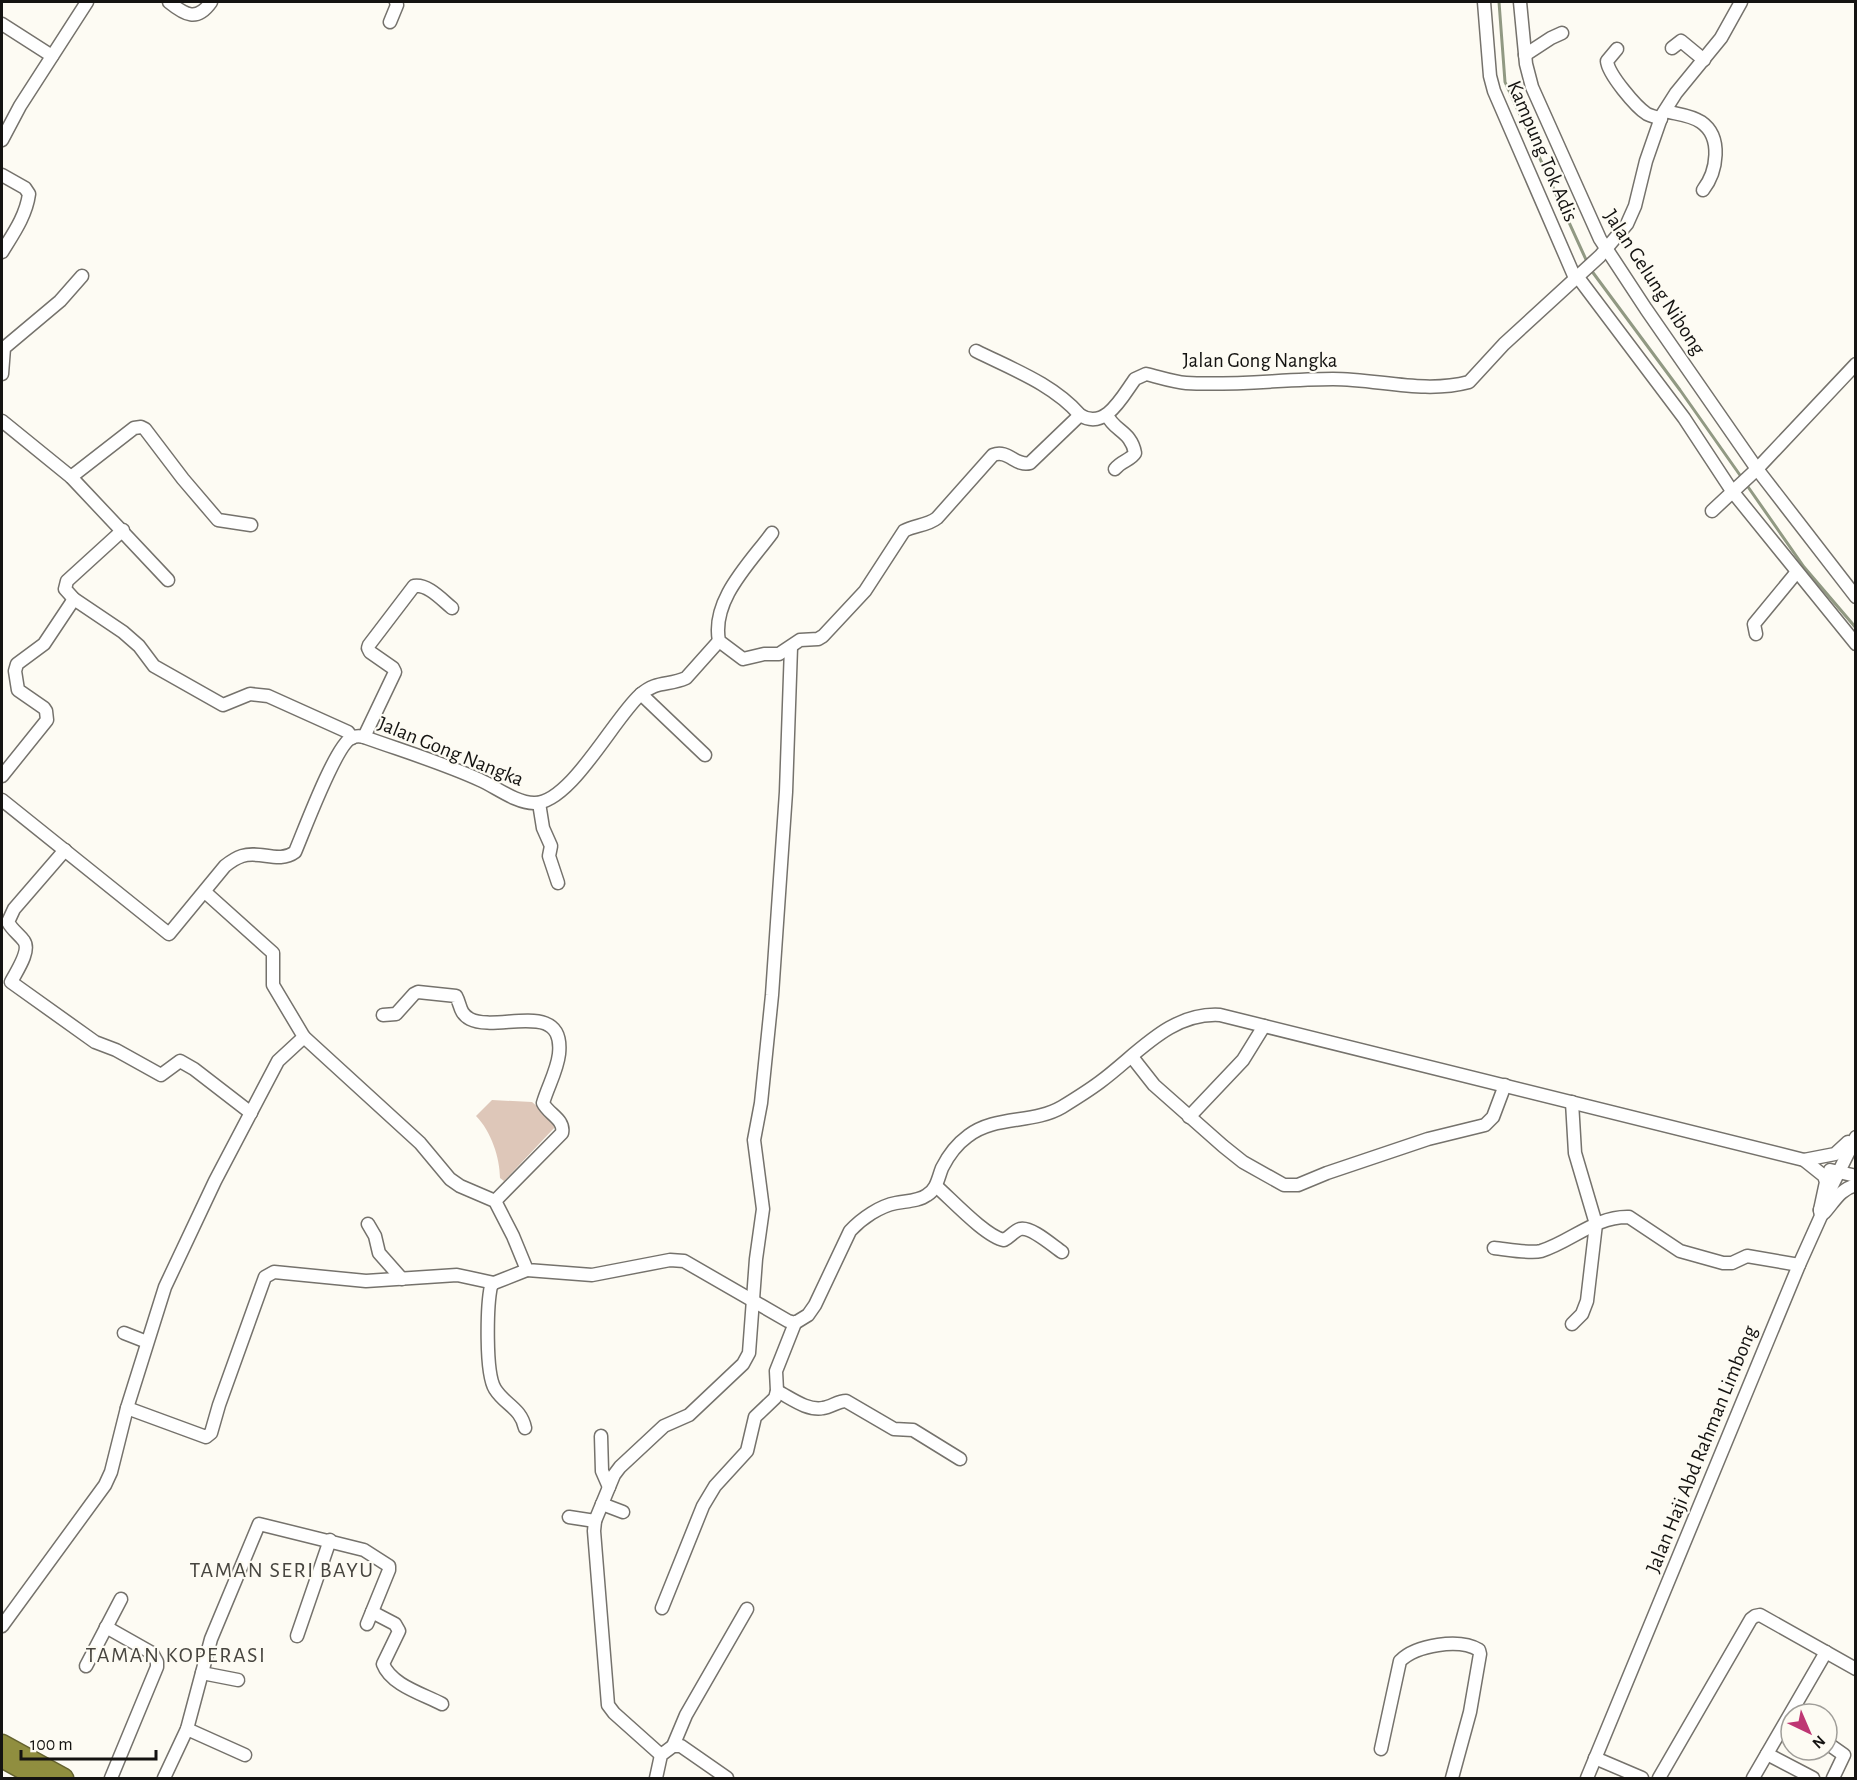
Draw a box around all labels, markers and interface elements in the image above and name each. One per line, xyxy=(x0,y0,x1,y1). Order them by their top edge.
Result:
street label: Kampung Tok Adis xyxy=(1503,78,1582,225)
street label: Jalan Gelung Nibong xyxy=(1600,206,1710,359)
street label: Jalan Gong Nangka xyxy=(1183,350,1338,371)
street label: Jalan Gong Nangka xyxy=(375,713,527,790)
street label: Jalan Haji Abd Rahman Limbong xyxy=(1642,1322,1761,1576)
district label: TAMAN SERI BAYU xyxy=(189,1559,375,1581)
district label: TAMAN KOPERASI xyxy=(86,1644,266,1666)
north arrow xyxy=(1779,1702,1839,1762)
scale bar xyxy=(21,1723,156,1761)
text: N xyxy=(1809,1732,1828,1752)
text: 100 m xyxy=(30,1736,73,1754)

